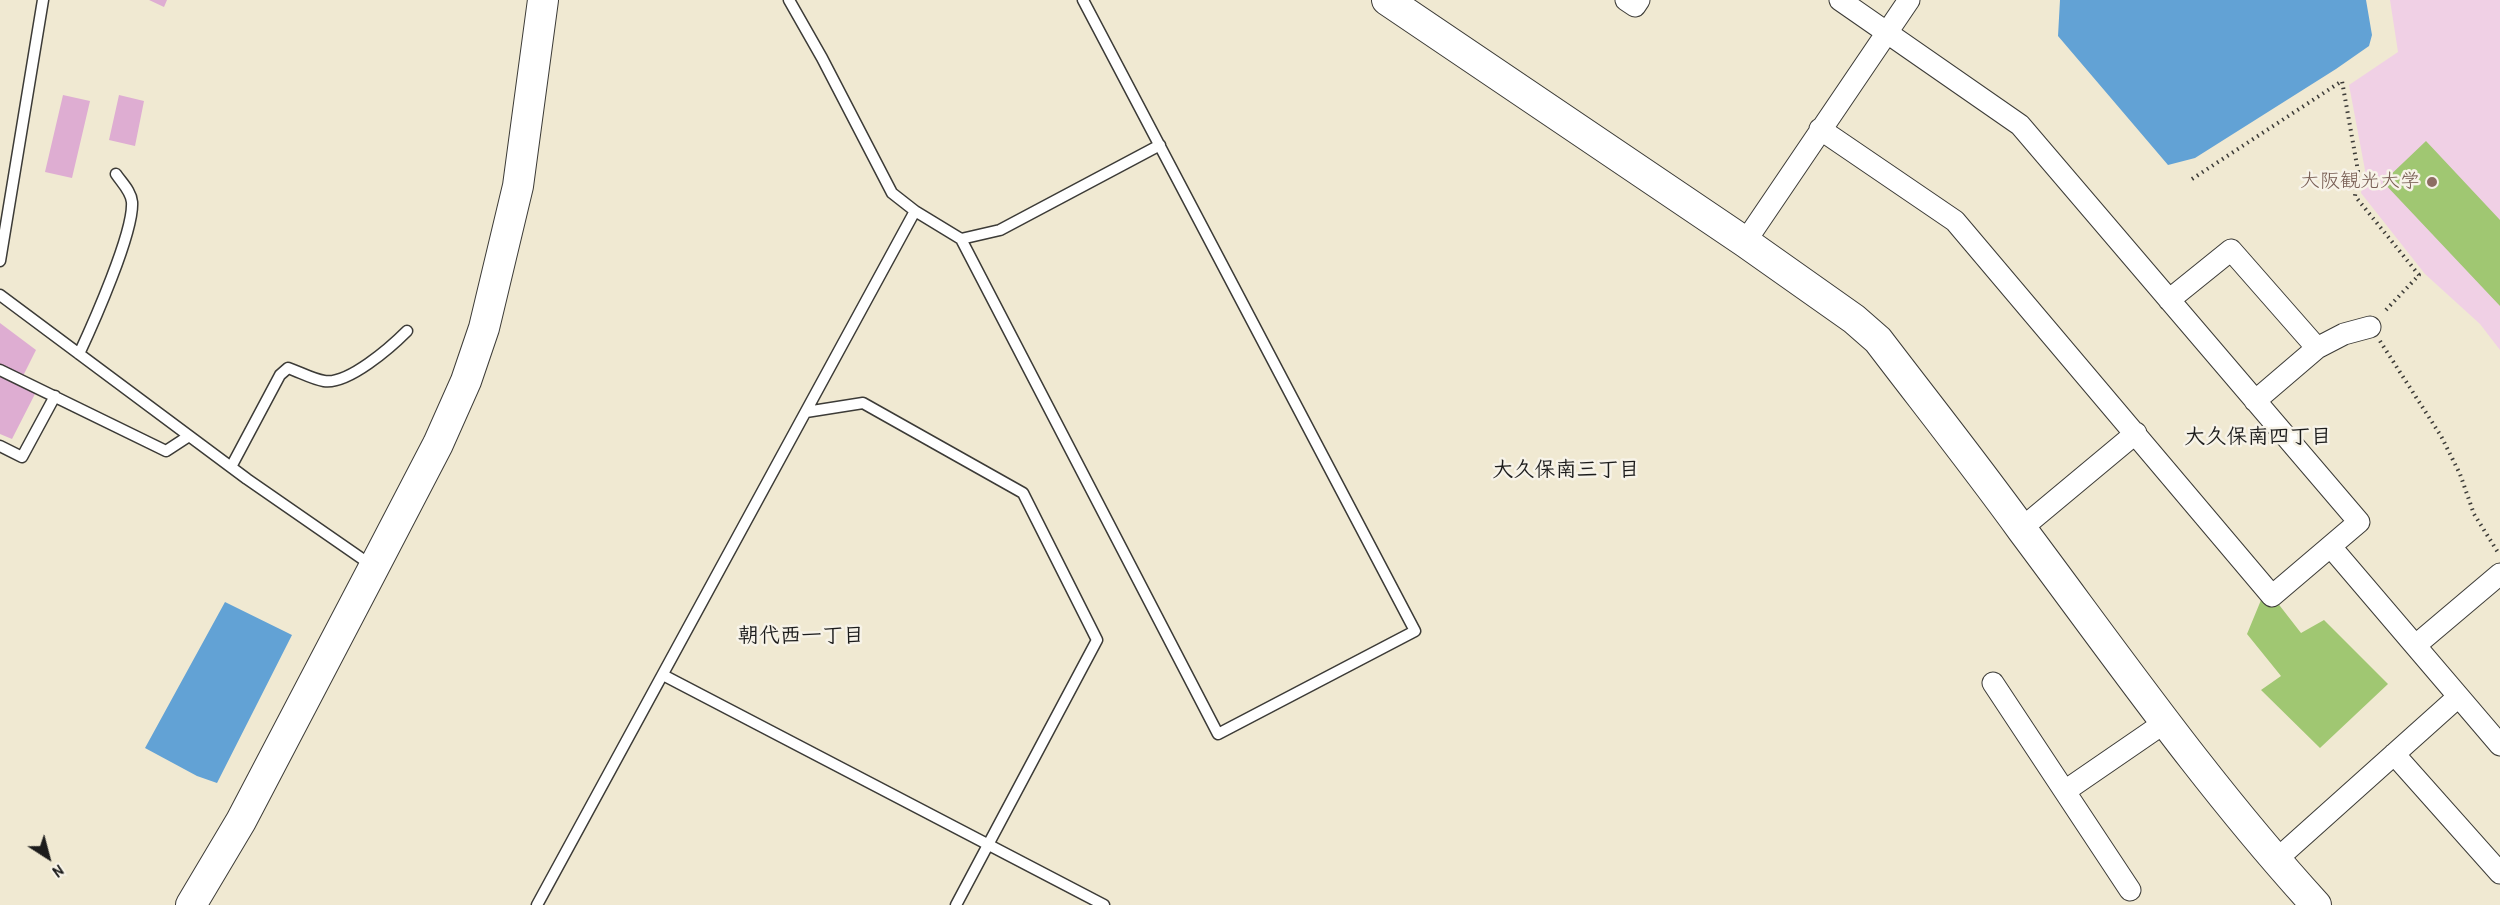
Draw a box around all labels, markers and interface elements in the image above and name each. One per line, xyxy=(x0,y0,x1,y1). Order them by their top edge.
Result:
place label: 大阪観光大学 xyxy=(2300,170,2420,194)
marker: 大阪観光大学 xyxy=(2425,175,2439,189)
district label: 大久保南四丁目 xyxy=(2185,424,2331,450)
district label: 大久保南三丁目 xyxy=(1493,457,1639,483)
district label: 朝代西一丁目 xyxy=(738,623,864,649)
north arrow xyxy=(18,827,78,887)
text: N xyxy=(49,860,68,883)

